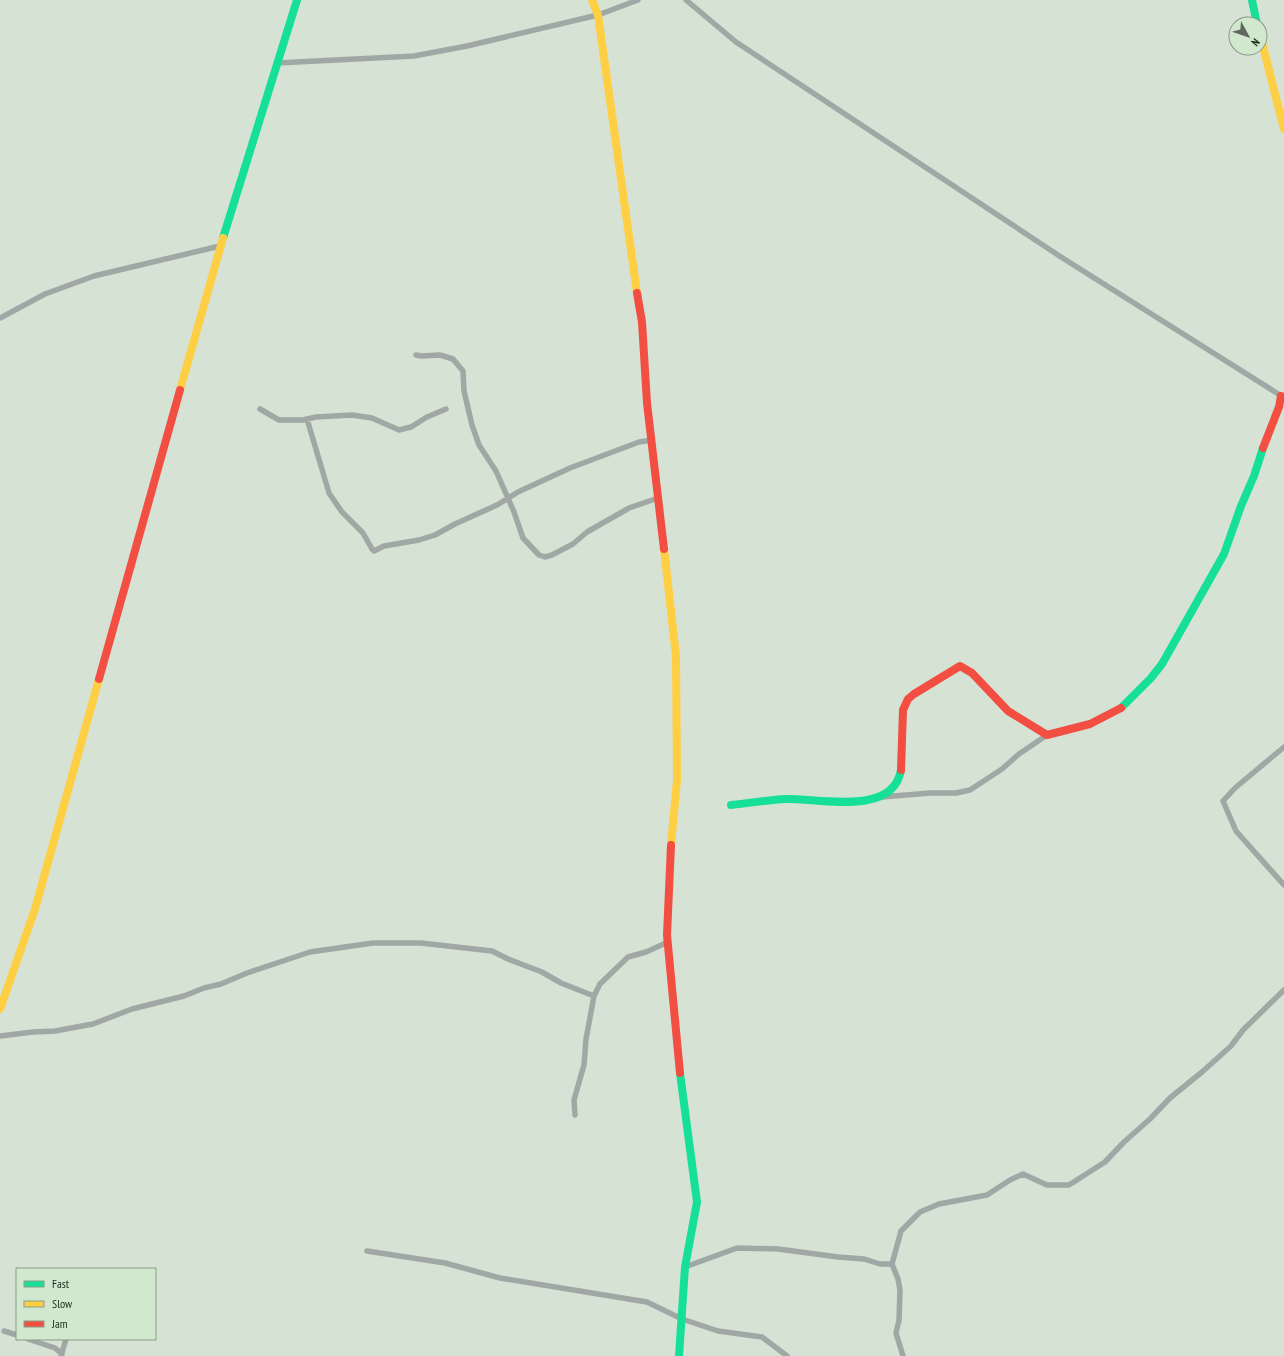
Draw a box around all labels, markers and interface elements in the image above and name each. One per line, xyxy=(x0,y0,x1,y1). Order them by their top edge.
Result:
north arrow xyxy=(1228,16,1268,56)
text: N xyxy=(1248,36,1263,49)
legend xyxy=(16,1268,156,1340)
text: Fast xyxy=(52,1276,70,1291)
text: Slow xyxy=(52,1296,73,1311)
text: Jam xyxy=(51,1316,68,1331)

